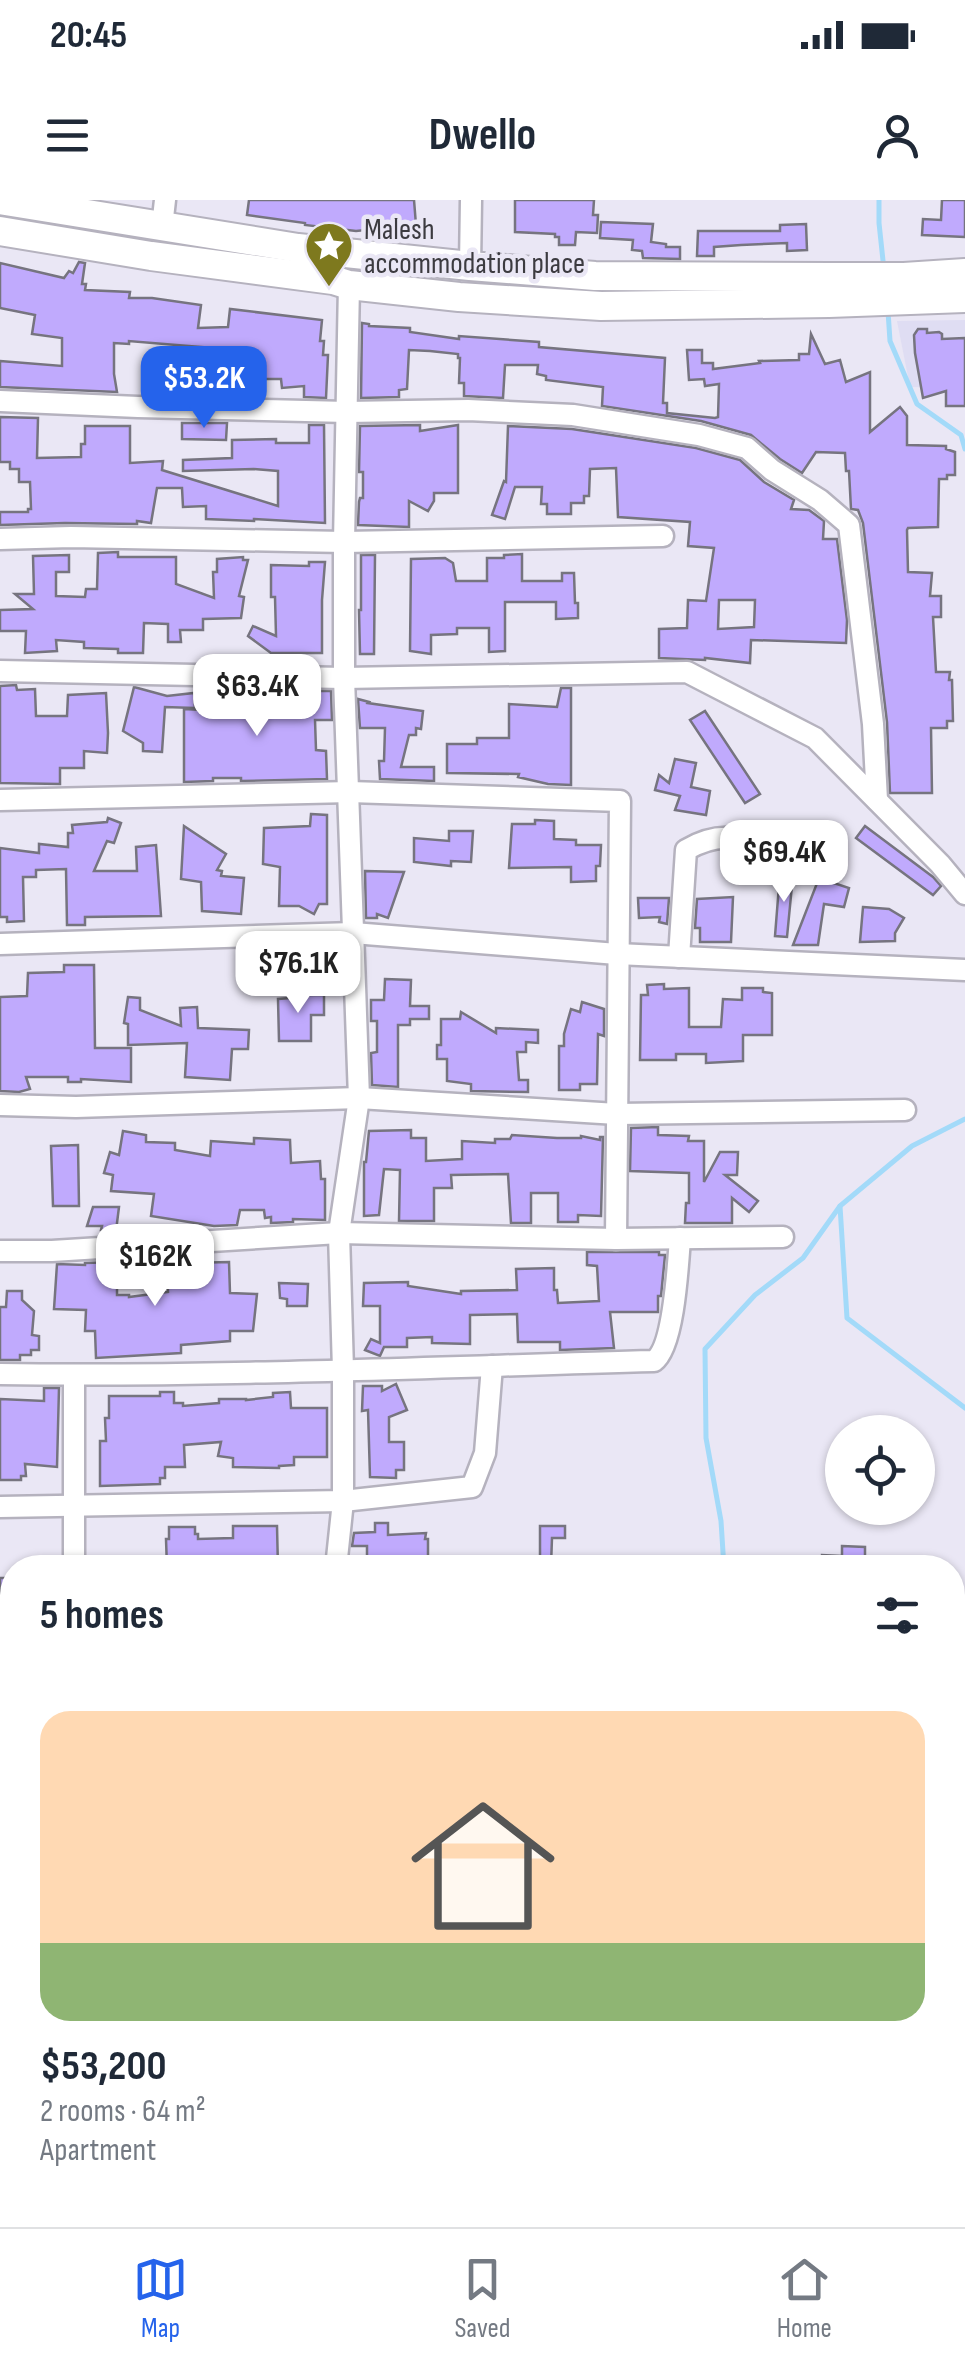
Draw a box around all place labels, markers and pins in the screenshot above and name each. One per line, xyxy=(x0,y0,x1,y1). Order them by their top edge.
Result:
place label: Malesh accommodation place xyxy=(364,212,585,282)
place icon: Malesh accommodation place xyxy=(303,220,355,288)
pin: $53.2K xyxy=(123,346,285,431)
pin: $63.4K xyxy=(176,654,338,739)
pin: $69.4K xyxy=(703,820,865,905)
pin: $76.1K xyxy=(217,931,379,1016)
pin: $162K xyxy=(85,1224,225,1309)

